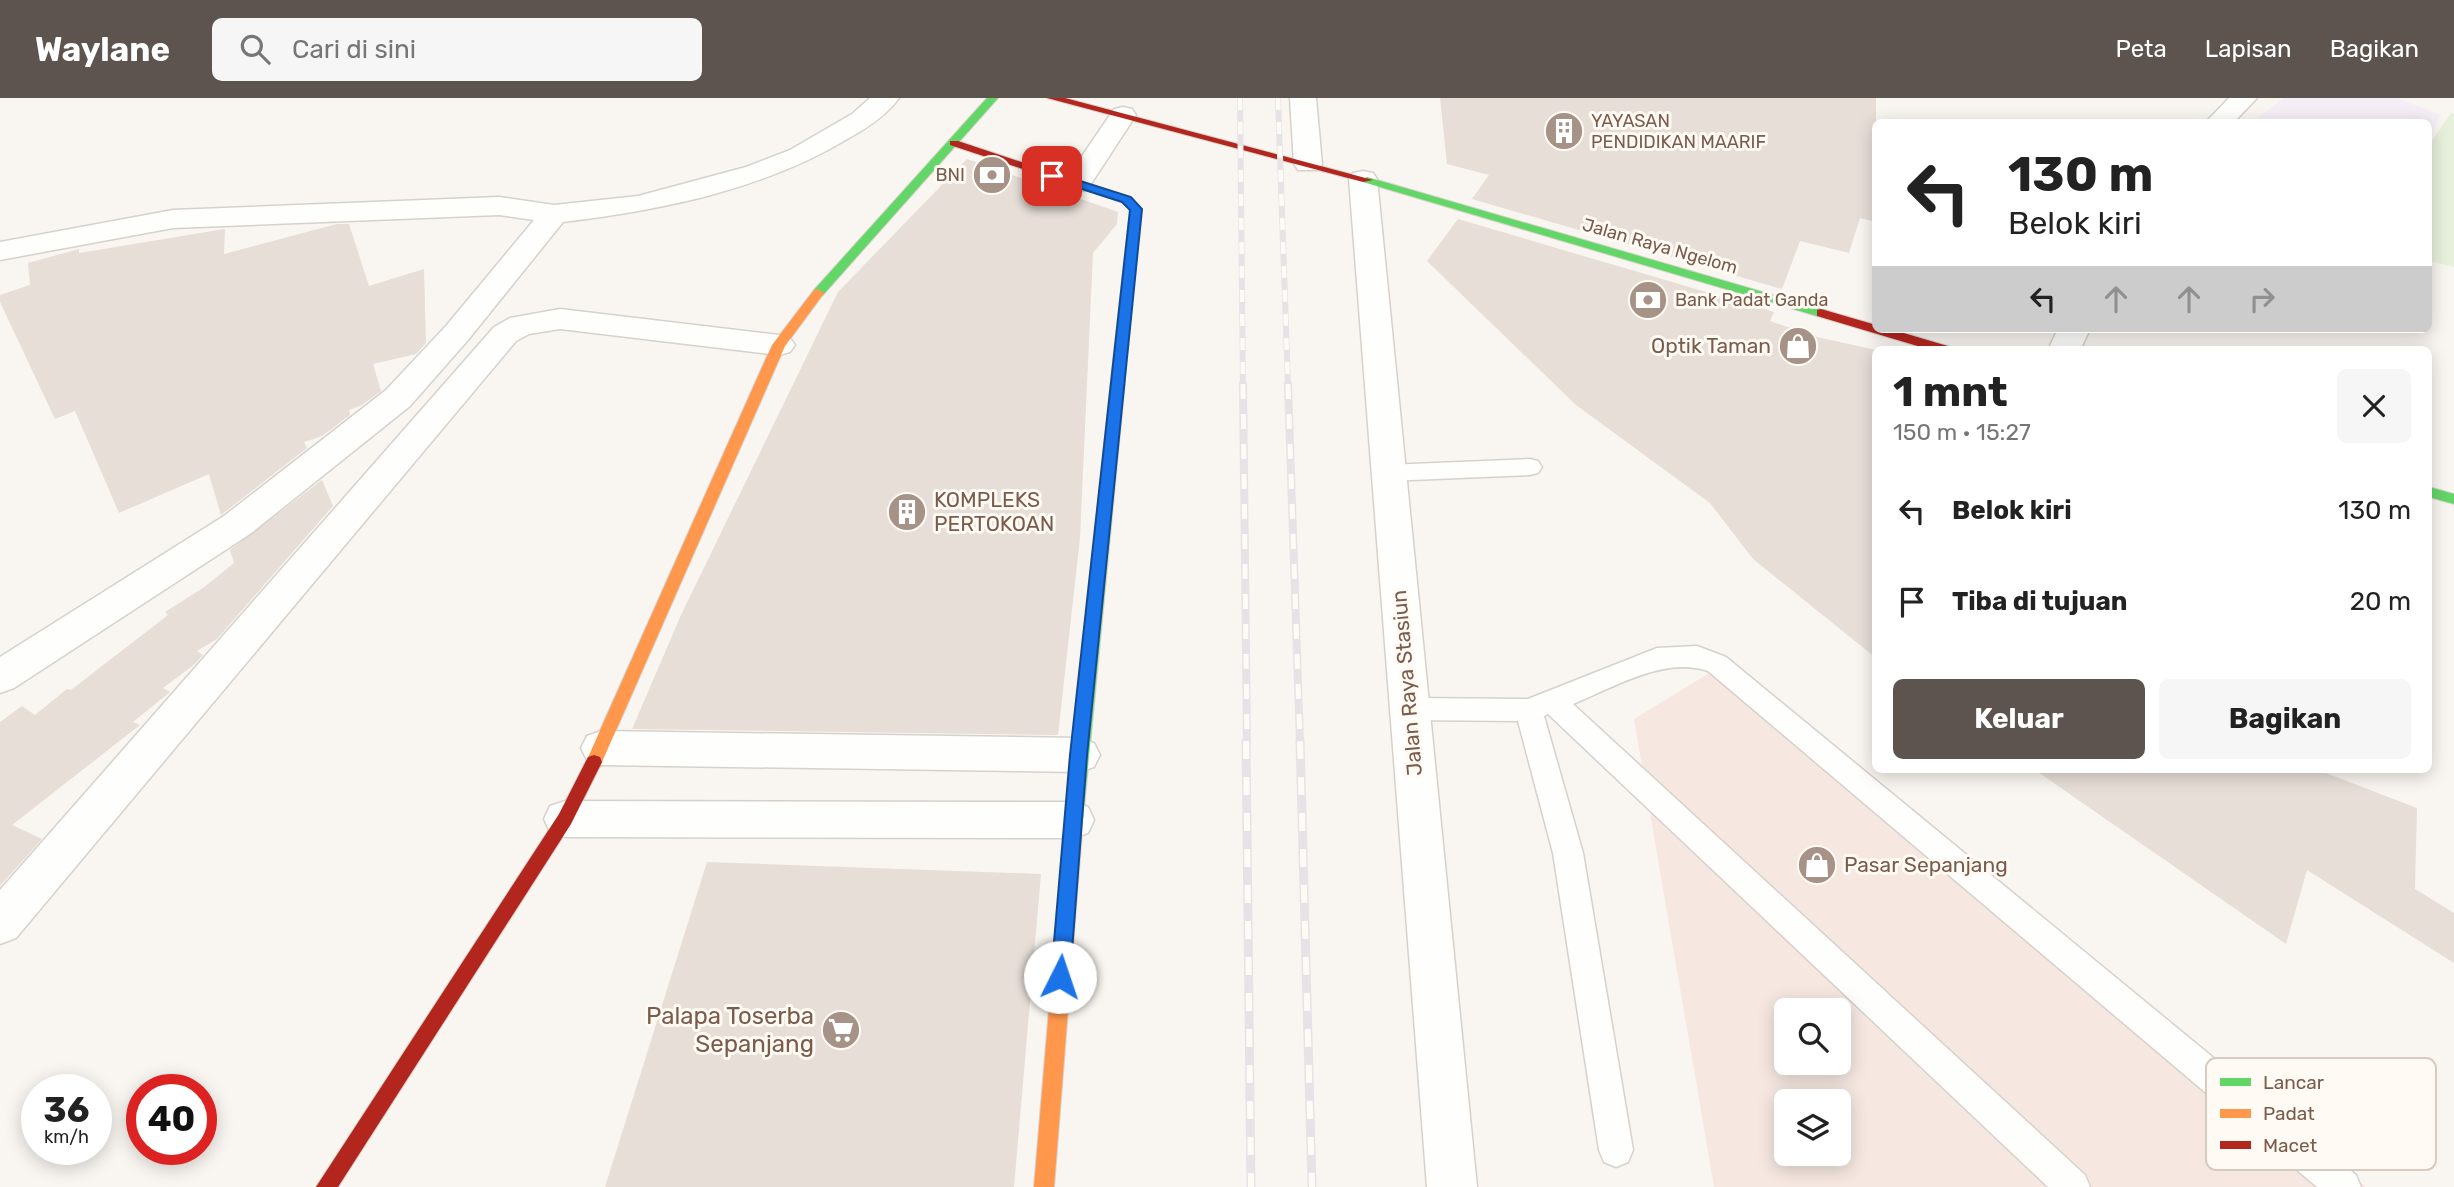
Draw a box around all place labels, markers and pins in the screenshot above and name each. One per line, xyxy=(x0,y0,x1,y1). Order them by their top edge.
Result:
building icon: YAYASAN PENDIDIKAN MAARIF xyxy=(1543,110,1585,152)
place label: YAYASAN PENDIDIKAN MAARIF xyxy=(1591,110,1766,153)
pin xyxy=(1022,146,1082,206)
bank icon: BNI xyxy=(971,154,1013,196)
place label: BNI xyxy=(936,164,965,186)
bank icon: Bank Padat Ganda xyxy=(1627,279,1669,321)
place label: Bank Padat Ganda xyxy=(1675,289,1828,311)
shop icon: Optik Taman xyxy=(1777,325,1819,367)
place label: Optik Taman xyxy=(1651,333,1771,358)
place label: KOMPLEKS PERTOKOAN xyxy=(934,487,1054,536)
building icon: KOMPLEKS PERTOKOAN xyxy=(886,491,928,533)
shop icon: Pasar Sepanjang xyxy=(1796,844,1838,886)
place label: Pasar Sepanjang xyxy=(1844,852,2008,877)
place label: Palapa Toserba Sepanjang xyxy=(646,1002,814,1058)
supermarket icon: Palapa Toserba Sepanjang xyxy=(820,1009,862,1051)

